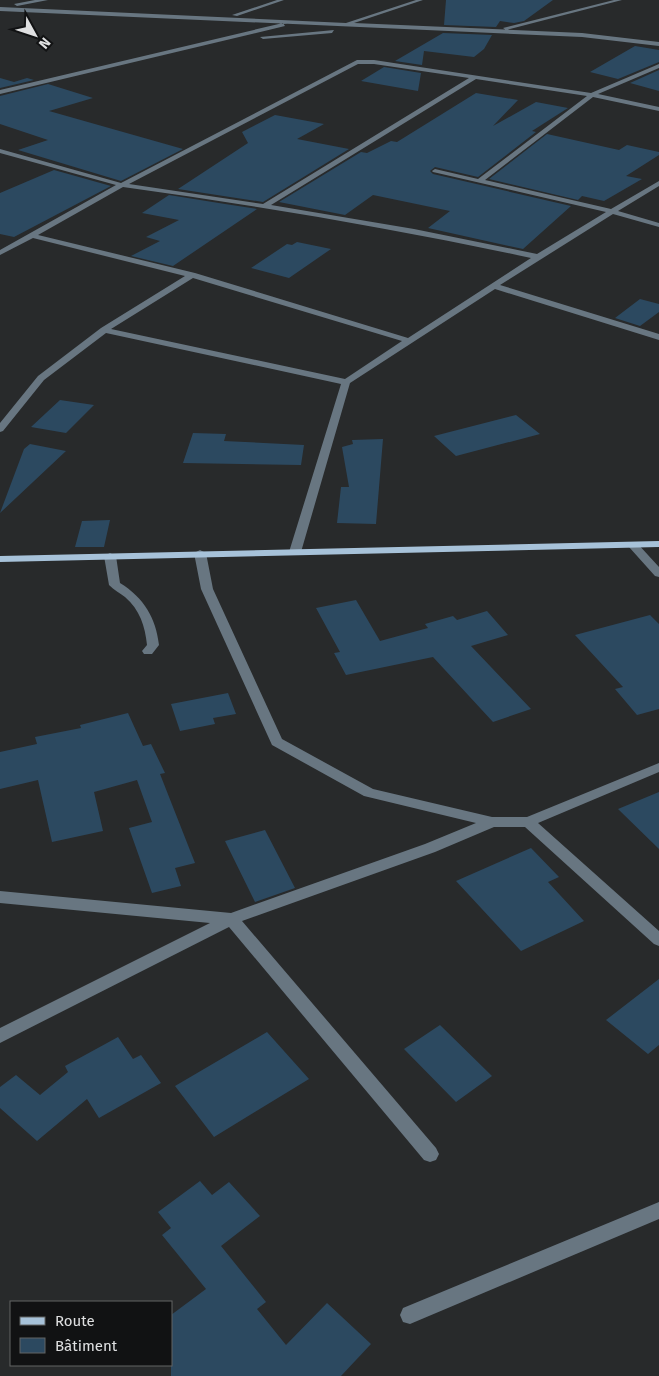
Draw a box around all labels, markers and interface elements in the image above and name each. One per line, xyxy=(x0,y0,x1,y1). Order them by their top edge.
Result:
north arrow xyxy=(10,10,60,60)
text: N xyxy=(35,34,54,52)
legend xyxy=(10,1301,172,1366)
text: Route xyxy=(55,1312,95,1330)
text: Bâtiment xyxy=(55,1337,118,1355)

